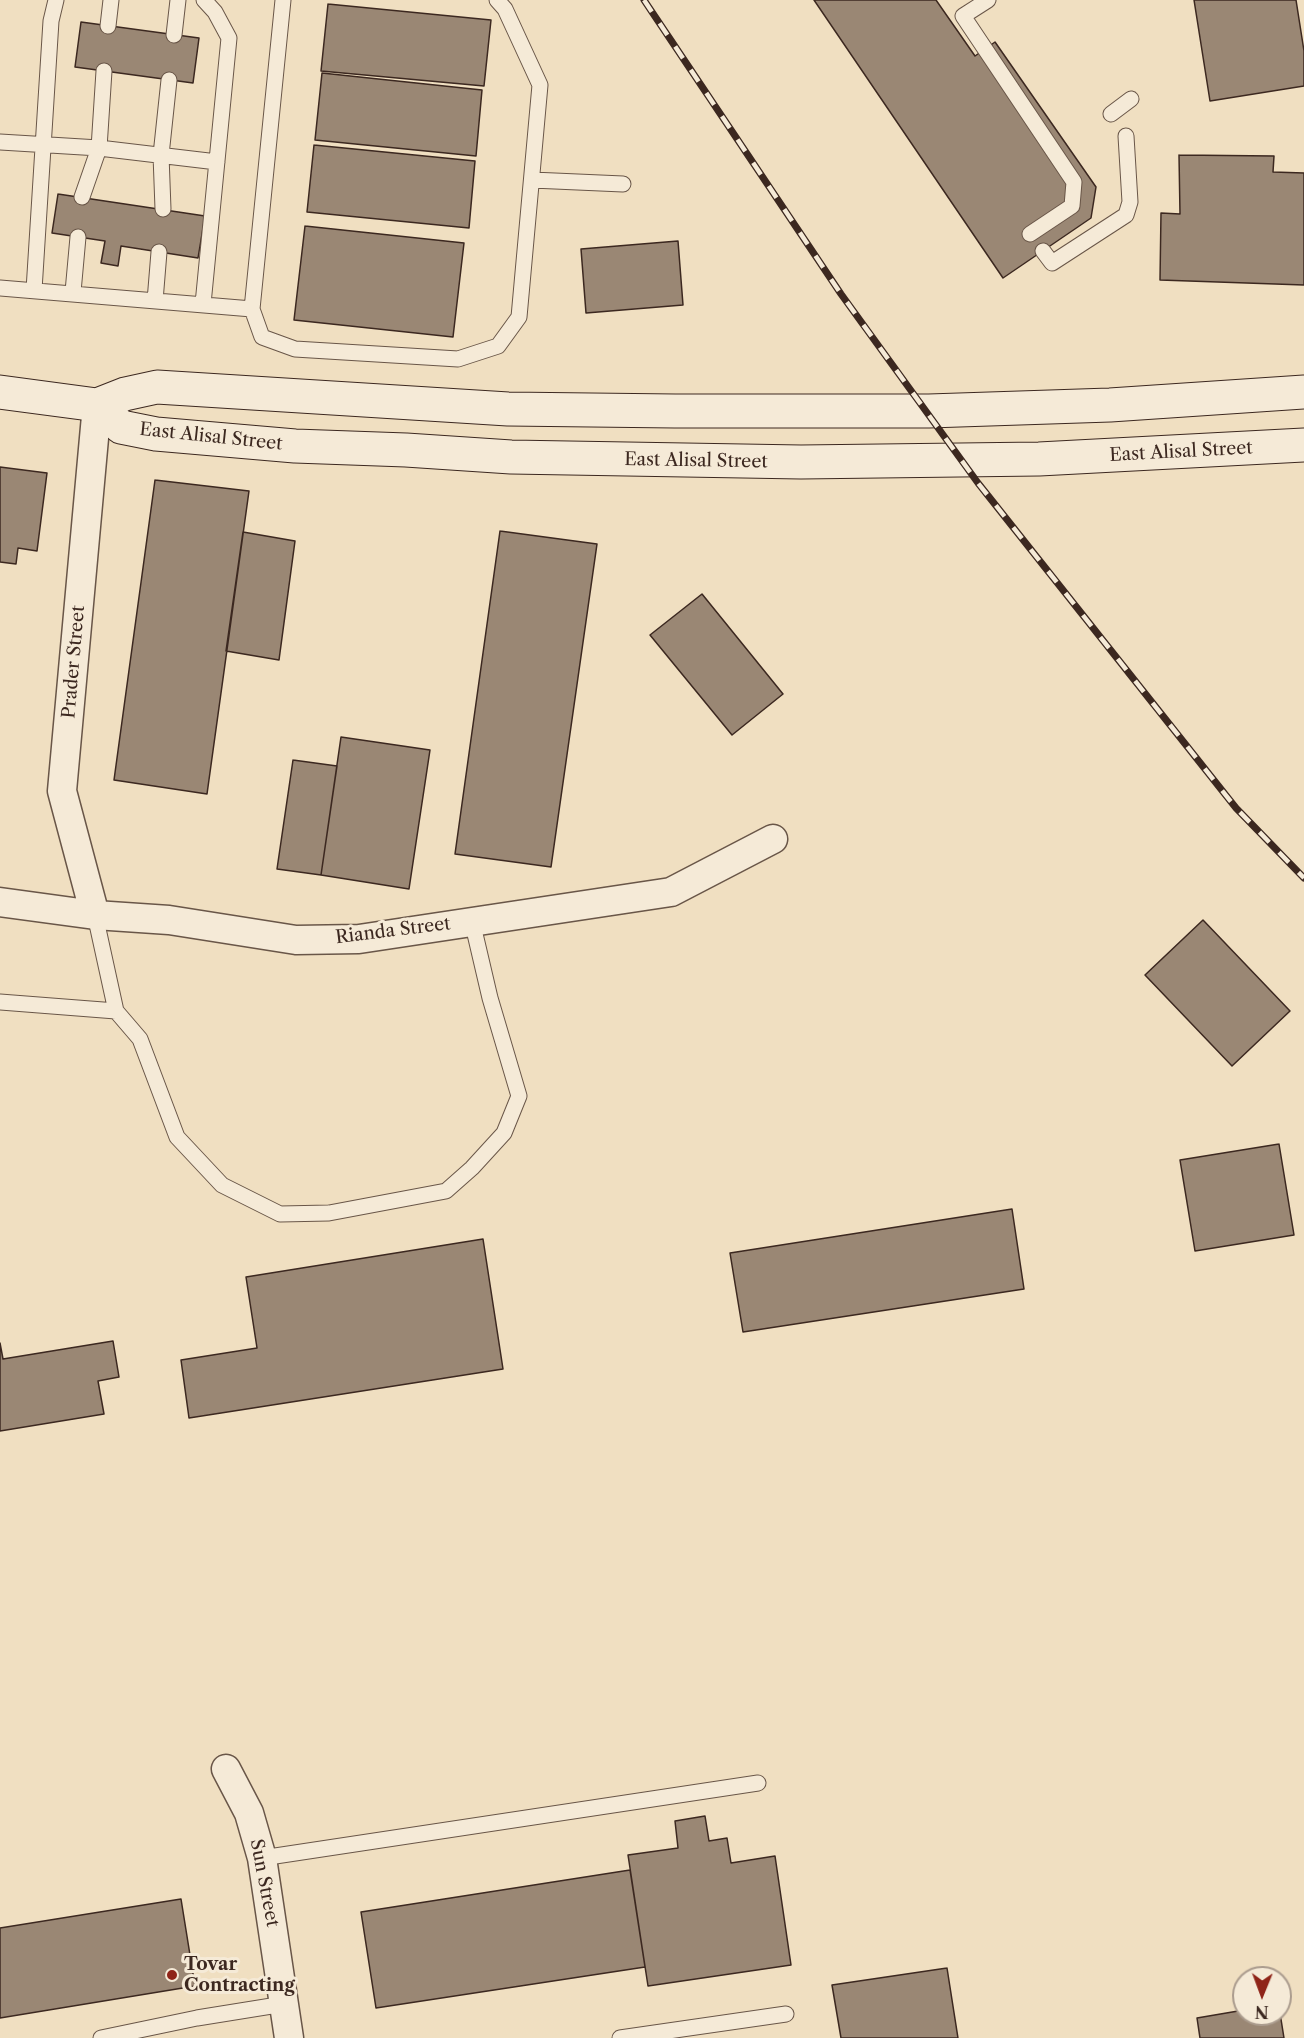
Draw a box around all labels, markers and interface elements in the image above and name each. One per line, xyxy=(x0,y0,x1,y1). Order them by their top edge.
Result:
street label: East Alisal Street xyxy=(139,419,283,455)
street label: East Alisal Street xyxy=(1109,437,1253,467)
street label: East Alisal Street xyxy=(624,449,768,473)
street label: Prader Street xyxy=(58,605,90,719)
street label: Rianda Street xyxy=(334,913,452,949)
street label: Sun Street xyxy=(245,1837,283,1929)
place label: Tovar Contracting xyxy=(184,1954,295,1996)
north arrow xyxy=(1232,1966,1292,2026)
marker: Tovar Contracting xyxy=(165,1968,179,1982)
text: N xyxy=(1255,2002,1269,2022)

